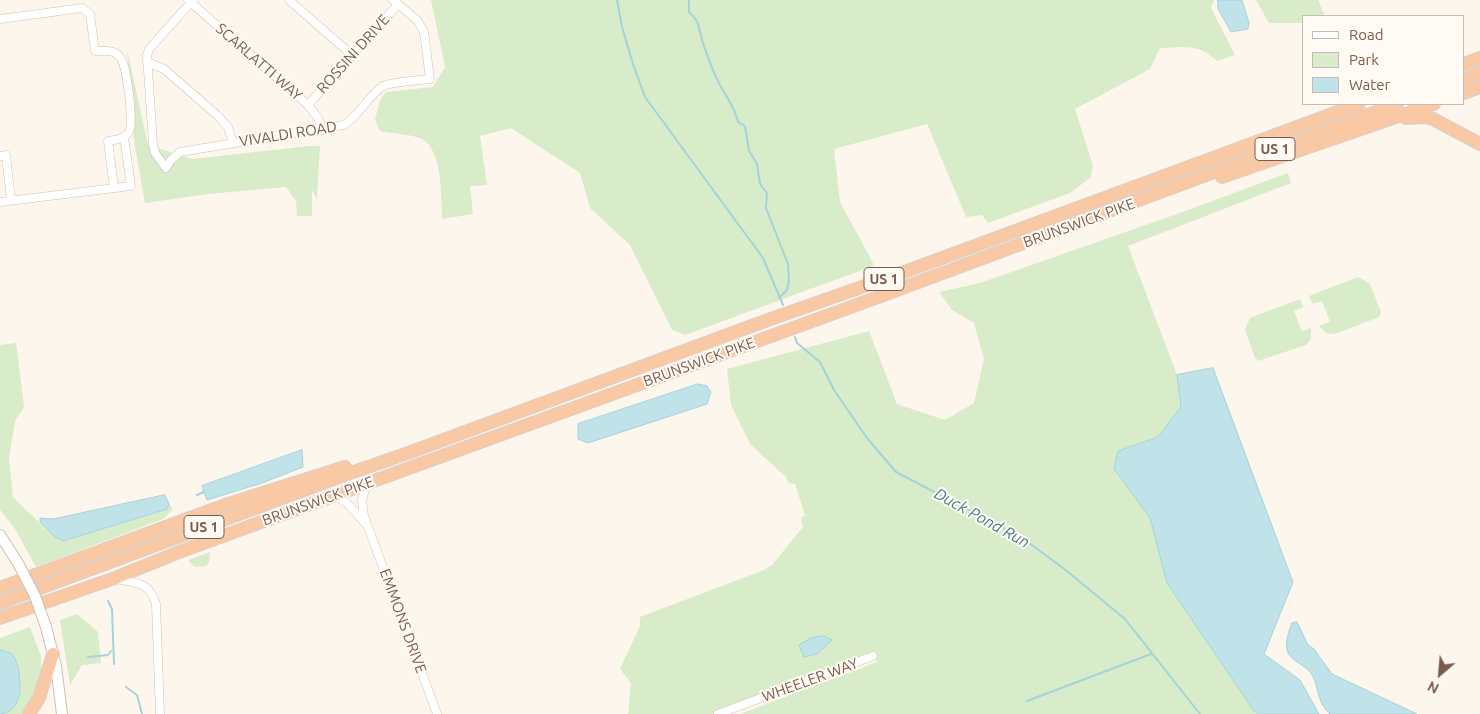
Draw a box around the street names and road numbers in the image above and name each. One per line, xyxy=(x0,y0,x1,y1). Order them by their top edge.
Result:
street label: ROSSINI DRIVE xyxy=(313,11,393,97)
street label: SCARLATTI WAY xyxy=(212,19,306,105)
street label: VIVALDI ROAD xyxy=(238,117,338,151)
road number: US 1 xyxy=(1255,138,1295,160)
street label: BRUNSWICK PIKE xyxy=(1021,194,1137,252)
road number: US 1 xyxy=(864,268,904,290)
street label: BRUNSWICK PIKE xyxy=(641,333,757,391)
street label: BRUNSWICK PIKE xyxy=(260,472,376,530)
road number: US 1 xyxy=(184,516,224,538)
street label: EMMONS DRIVE xyxy=(376,566,430,676)
street label: WHEELER WAY xyxy=(759,654,861,706)

